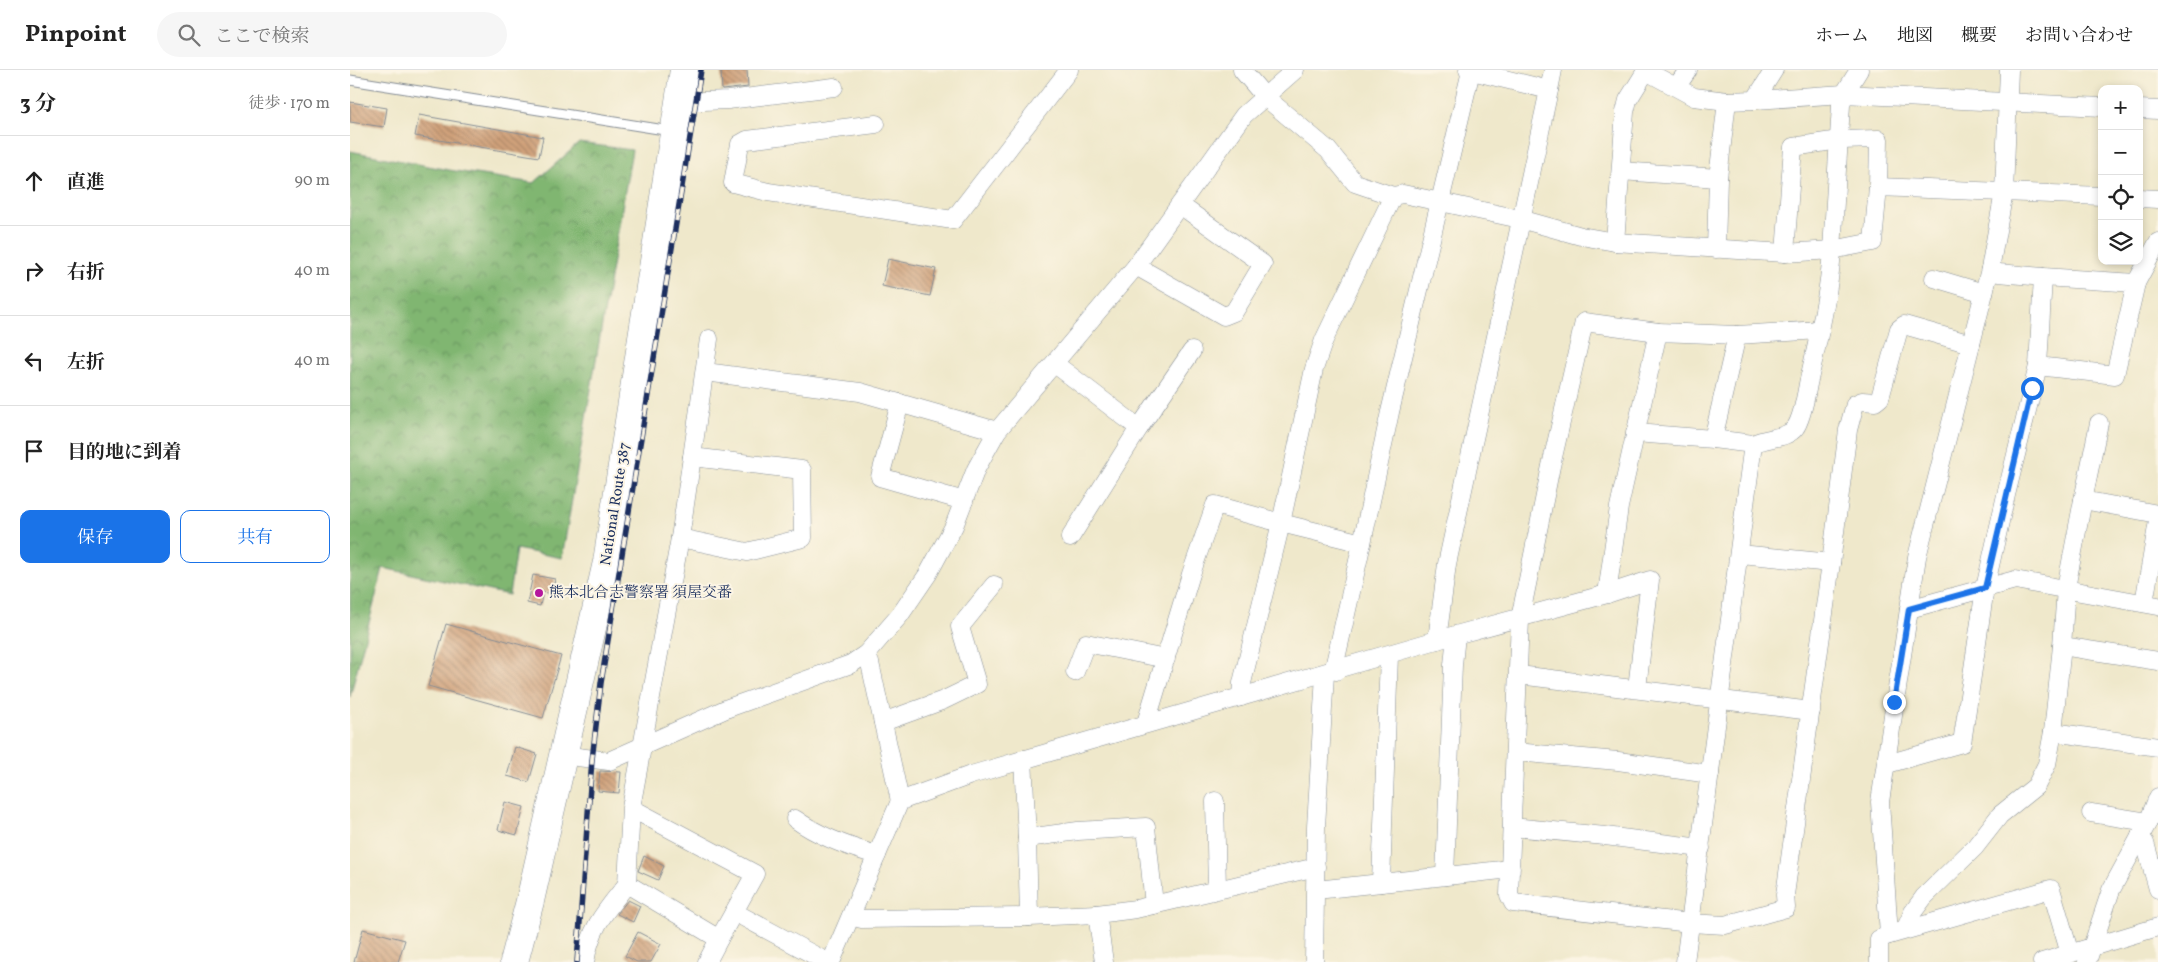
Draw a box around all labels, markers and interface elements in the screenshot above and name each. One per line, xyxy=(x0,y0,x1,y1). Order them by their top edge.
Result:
search box xyxy=(157,12,507,57)
text: Pinpoint xyxy=(25,18,127,52)
icon: search xyxy=(175,21,203,49)
text: ここで検索 xyxy=(215,24,310,50)
text: ホーム xyxy=(1815,24,1869,49)
text: 地図 xyxy=(1897,24,1933,49)
text: 概要 xyxy=(1961,24,1997,49)
text: お問い合わせ xyxy=(2025,24,2133,49)
map controls xyxy=(2098,85,2143,265)
button: + xyxy=(2098,85,2143,130)
text: 3 分 xyxy=(20,90,56,119)
text: 徒歩 · 170 m xyxy=(248,93,330,115)
button: − xyxy=(2098,130,2143,175)
icon: ahead xyxy=(20,167,48,195)
text: 直進 xyxy=(67,170,105,196)
text: 90 m xyxy=(294,170,330,192)
button: locate xyxy=(2098,175,2143,220)
button: layers xyxy=(2098,220,2143,265)
icon: right xyxy=(20,257,48,285)
text: 右折 xyxy=(67,260,105,286)
text: 40 m xyxy=(294,260,330,282)
icon: left xyxy=(20,347,48,375)
text: 左折 xyxy=(67,350,105,376)
text: 40 m xyxy=(294,350,330,372)
route start xyxy=(2021,377,2044,400)
icon: arrive xyxy=(20,437,48,465)
text: 目的地に到着 xyxy=(67,440,181,466)
street label: National Route 387 xyxy=(596,441,636,567)
button: 保存 xyxy=(20,510,170,563)
button: 共有 xyxy=(180,510,330,563)
place label: 熊本北合志警察署 須屋交番 xyxy=(549,583,732,604)
marker: 熊本北合志警察署 須屋交番 xyxy=(533,587,545,599)
route end xyxy=(1883,691,1906,714)

